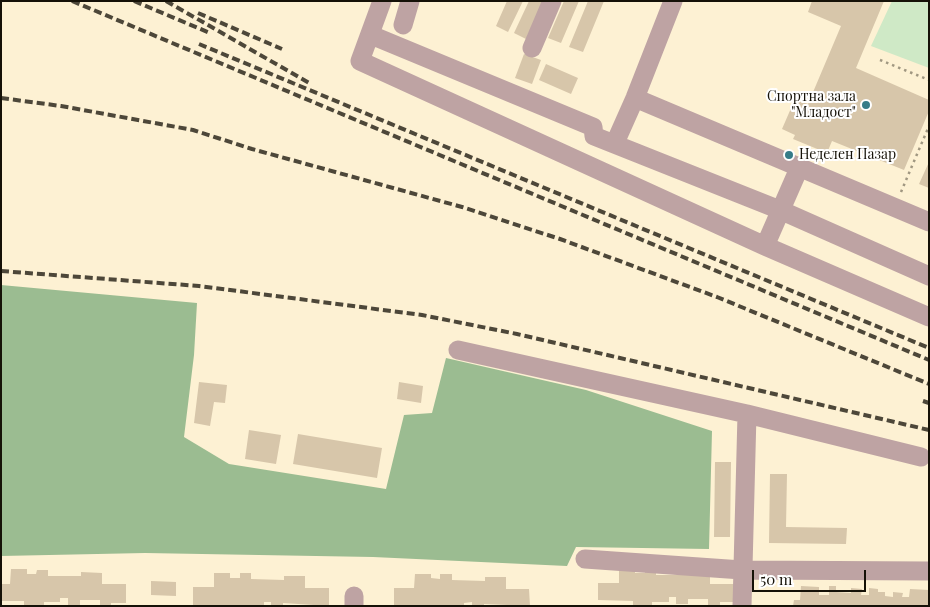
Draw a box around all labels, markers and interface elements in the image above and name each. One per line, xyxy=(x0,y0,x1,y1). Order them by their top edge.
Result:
place label: Спортна зала "Младост" xyxy=(767,89,856,121)
marker: Спортна зала "Младост" xyxy=(860,99,872,111)
place label: Неделен Пазар xyxy=(799,147,896,163)
marker: Неделен Пазар xyxy=(783,149,795,161)
scale bar xyxy=(755,560,869,592)
text: 50 m xyxy=(760,569,792,589)

